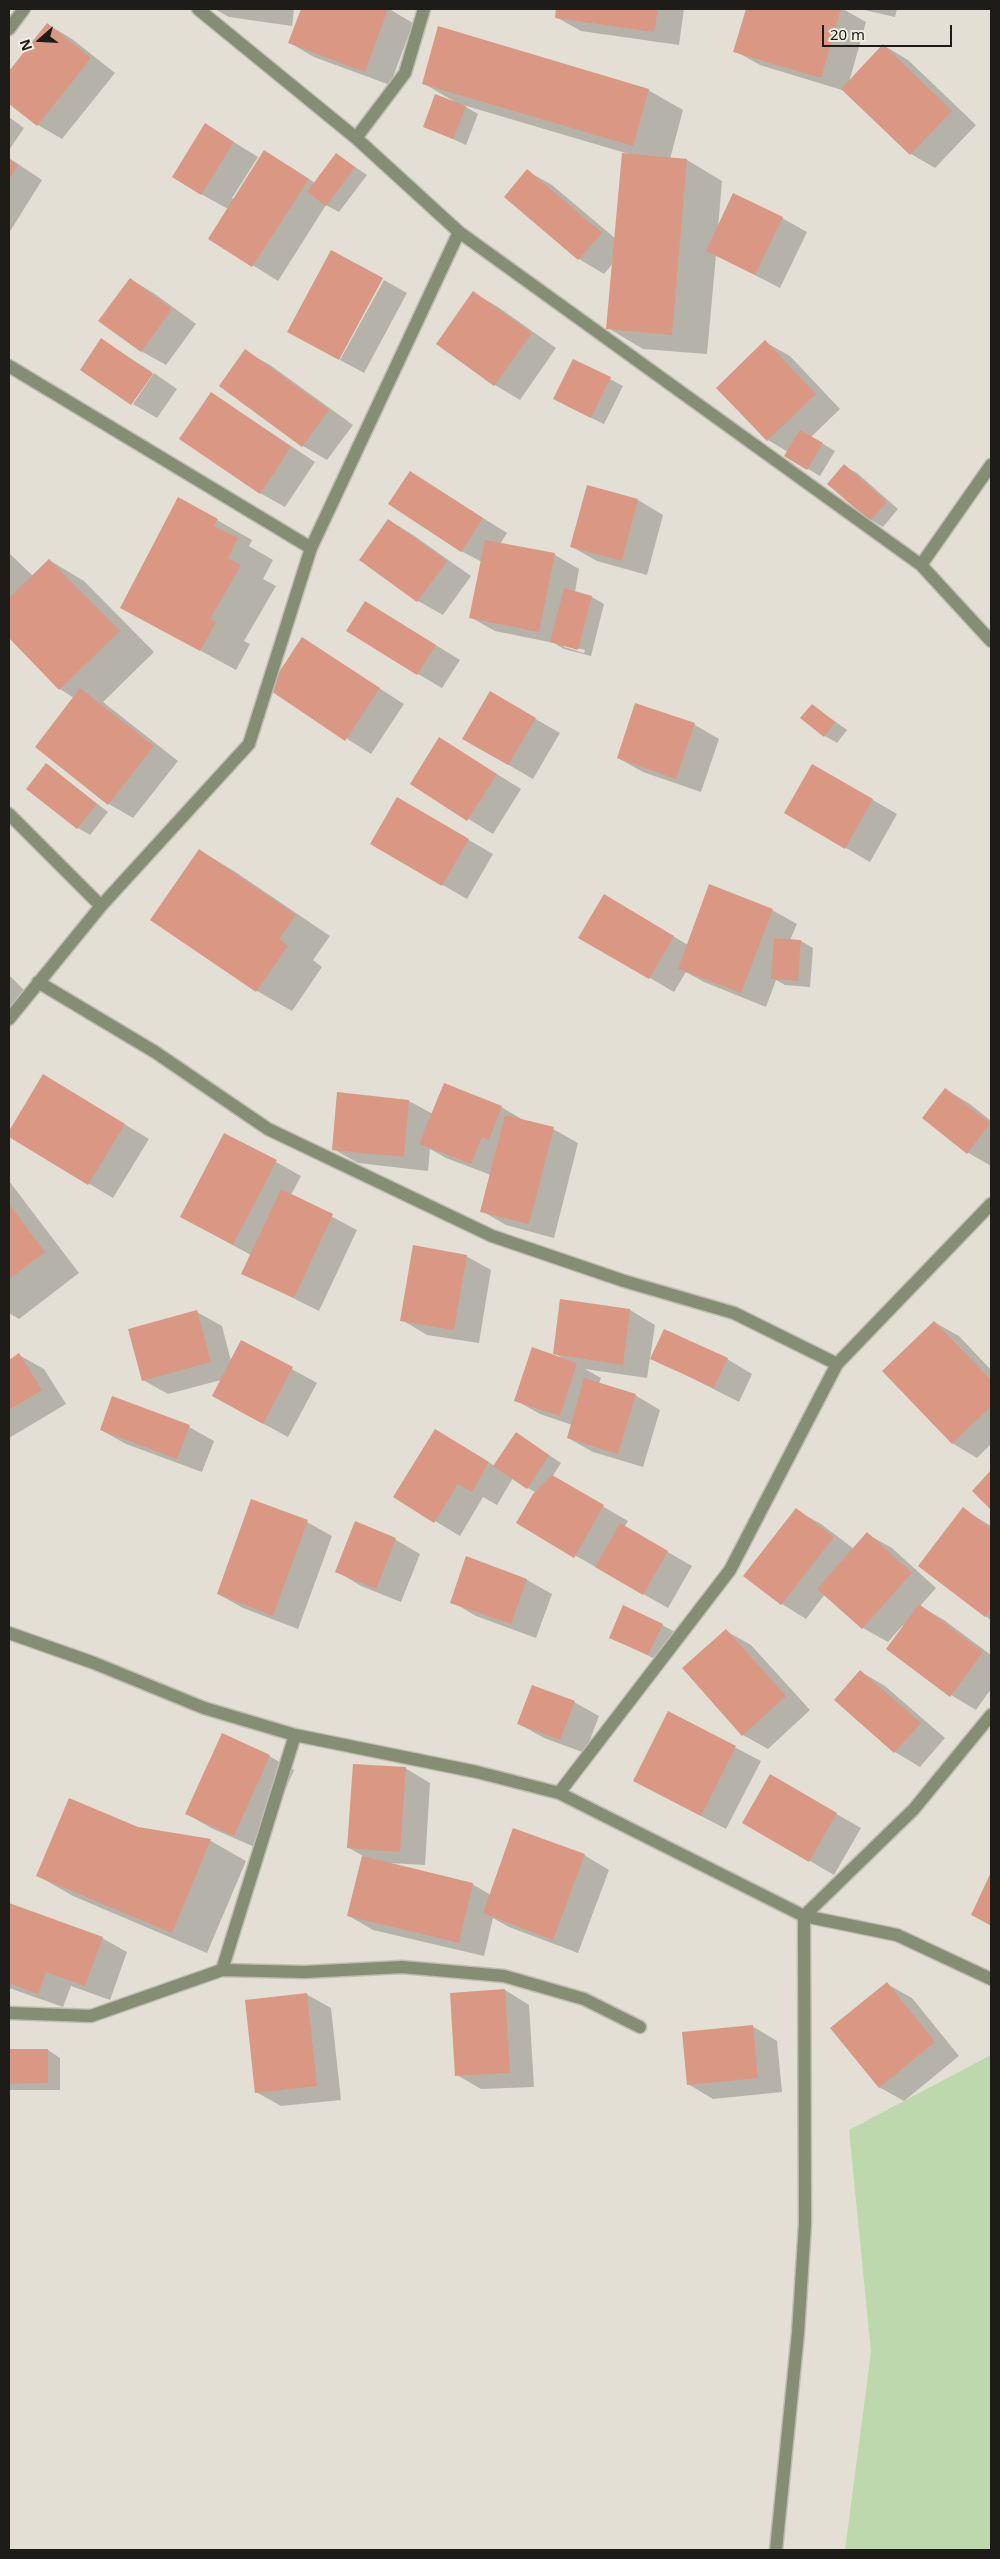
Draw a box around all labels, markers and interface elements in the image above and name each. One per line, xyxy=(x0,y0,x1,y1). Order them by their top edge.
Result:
north arrow xyxy=(15,15,65,65)
scale bar xyxy=(825,15,955,47)
text: 20 m xyxy=(830,24,865,44)
text: N xyxy=(15,37,36,54)

